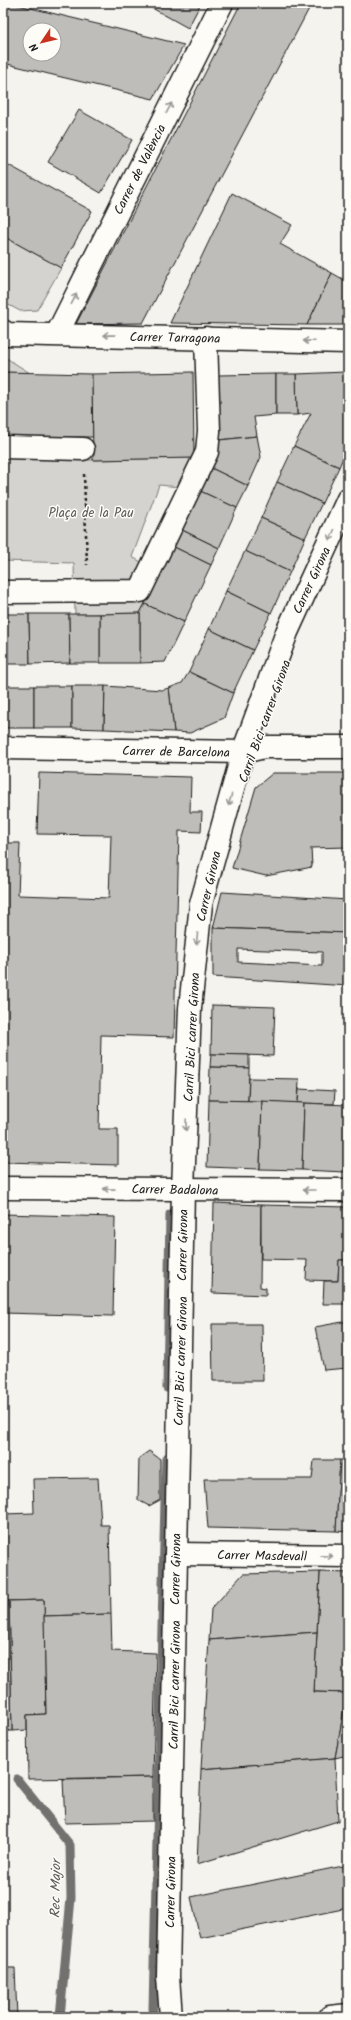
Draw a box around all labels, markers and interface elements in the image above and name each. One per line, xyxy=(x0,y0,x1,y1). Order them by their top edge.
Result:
north arrow xyxy=(22,22,62,62)
text: N xyxy=(25,39,44,55)
one-way arrow xyxy=(166,102,174,114)
street label: Carrer de València xyxy=(108,121,172,219)
one-way arrow xyxy=(71,293,78,305)
street label: Carrer Tarragona xyxy=(129,327,221,350)
one-way arrow xyxy=(103,332,116,339)
one-way arrow xyxy=(303,337,316,344)
park label: Plaça de la Pau xyxy=(49,503,134,524)
one-way arrow xyxy=(328,529,335,541)
street label: Carrer Girona xyxy=(288,544,337,618)
street label: Carril Bici carrer Girona xyxy=(233,657,297,786)
street label: Carrer de Barcelona xyxy=(122,741,230,764)
one-way arrow xyxy=(226,793,233,806)
street label: Carrer Girona xyxy=(191,849,228,924)
one-way arrow xyxy=(194,933,201,946)
street label: Carril Bici carrer Girona xyxy=(179,972,206,1102)
one-way arrow xyxy=(182,1118,189,1131)
street label: Carrer Badalona xyxy=(131,1179,219,1202)
one-way arrow xyxy=(103,1185,116,1193)
one-way arrow xyxy=(303,1186,316,1194)
street label: Carrer Girona xyxy=(172,1209,195,1281)
street label: Carril Bici carrer Girona xyxy=(169,1296,194,1426)
street label: Carrer Girona xyxy=(165,1533,188,1605)
street label: Carrer Masdevall xyxy=(217,1545,307,1568)
one-way arrow xyxy=(320,1552,333,1560)
street label: Carril Bici carrer Girona xyxy=(164,1620,187,1750)
water label: Rec Major xyxy=(44,1856,68,1918)
street label: Carrer Girona xyxy=(160,1856,183,1928)

